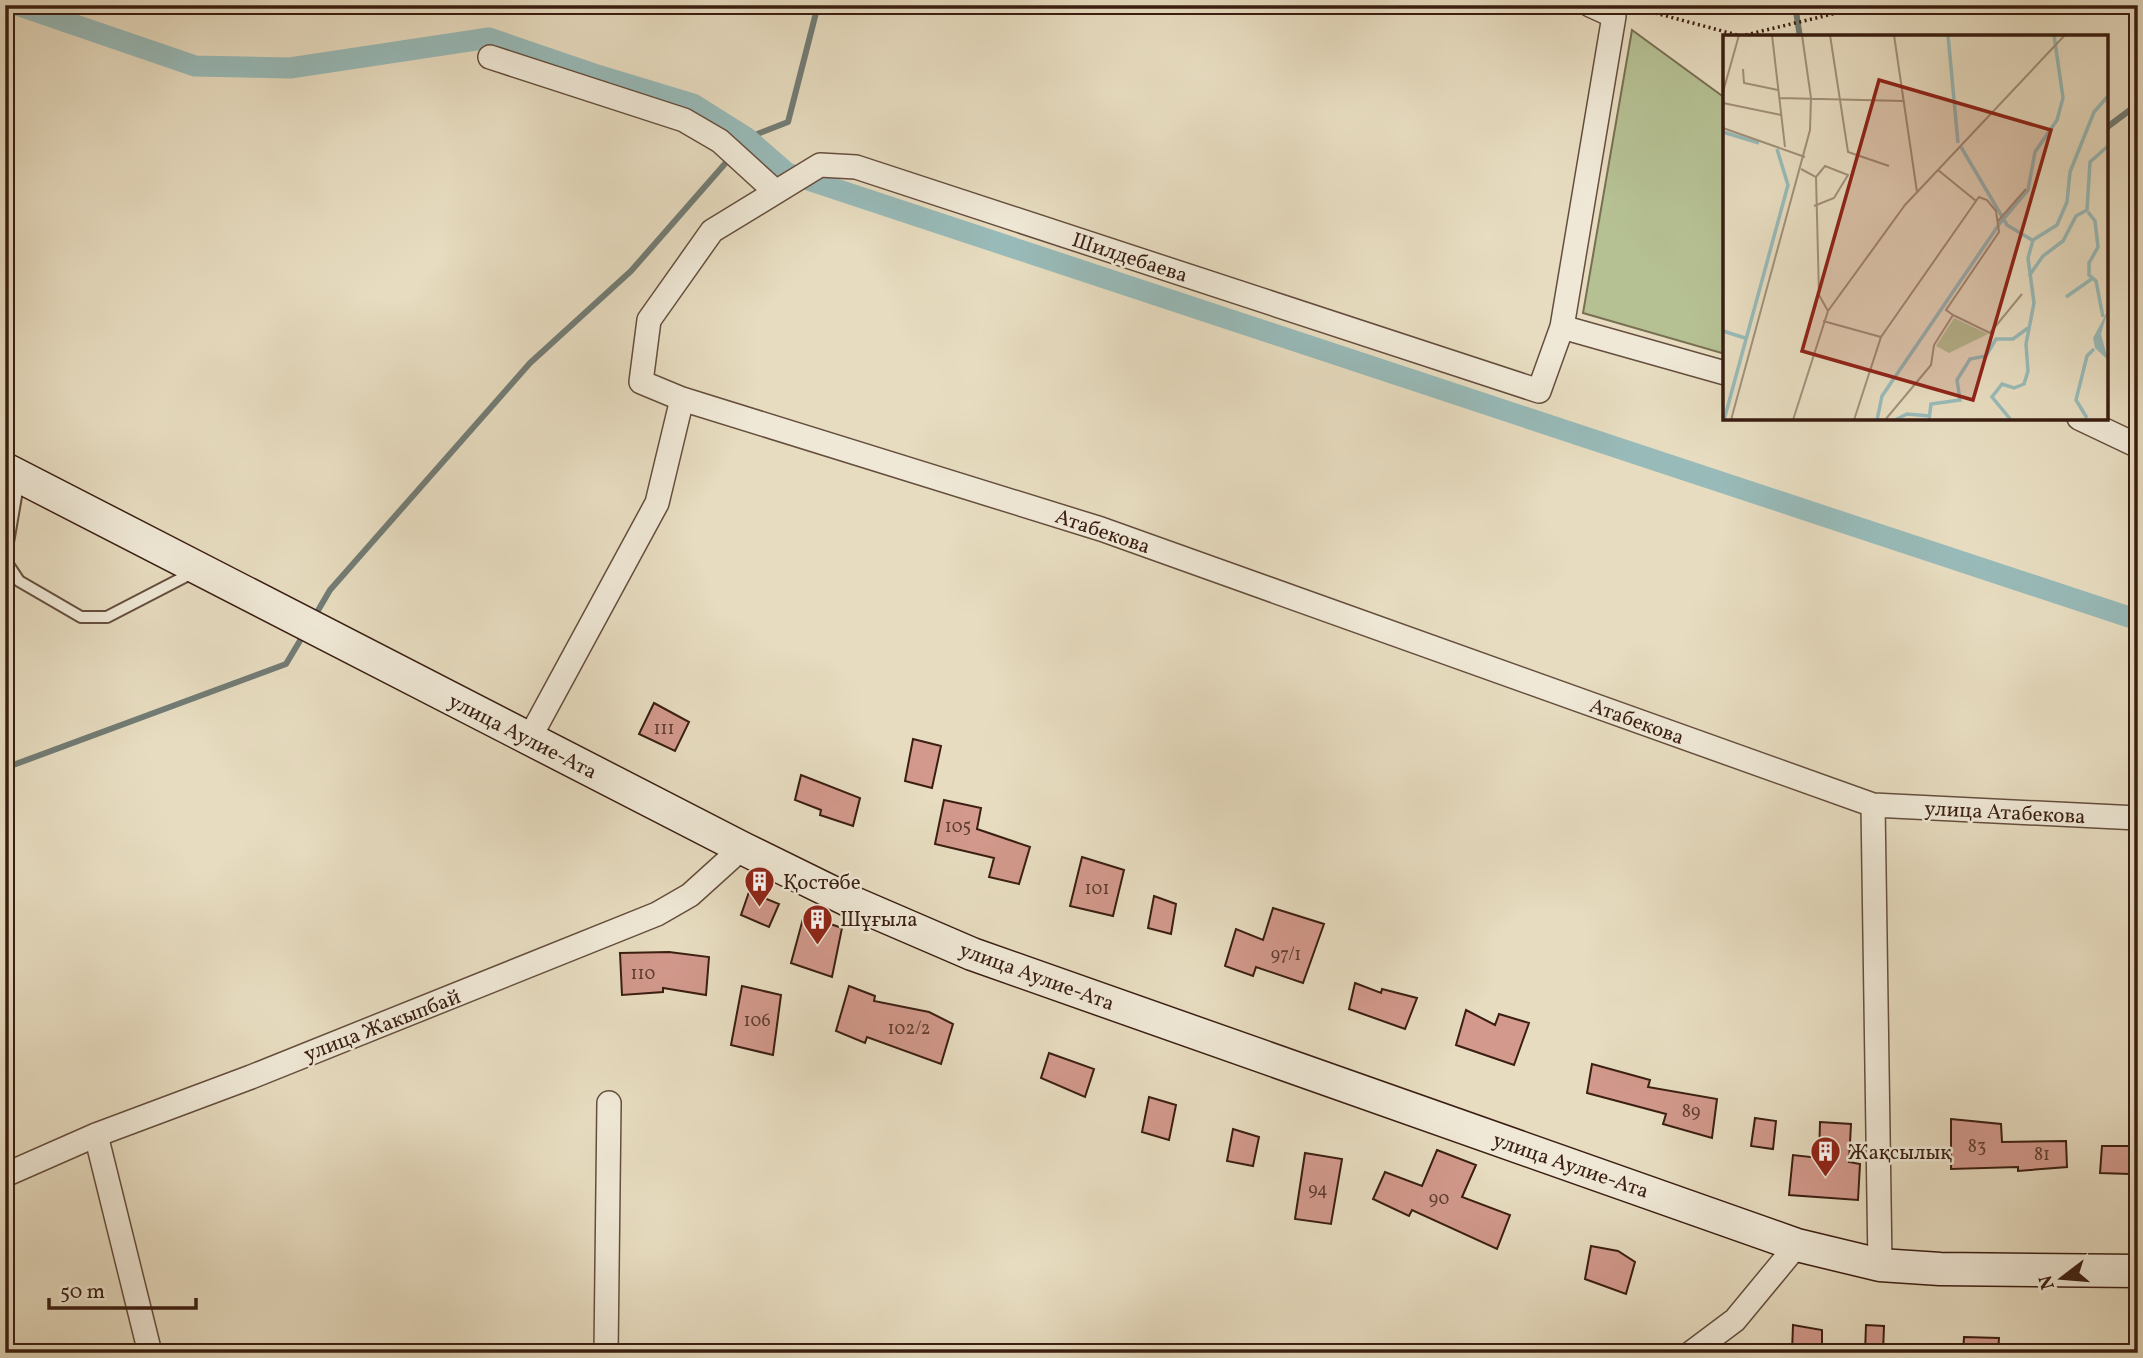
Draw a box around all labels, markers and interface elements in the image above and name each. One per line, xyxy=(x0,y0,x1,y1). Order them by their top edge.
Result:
inset map xyxy=(1723,35,2108,420)
street label: Шилдебаева xyxy=(1068,226,1191,291)
street label: Атабекова xyxy=(1051,503,1154,562)
street label: улица Аулие-Ата xyxy=(443,687,602,787)
street label: Атабекова xyxy=(1585,692,1688,753)
house number: 111 xyxy=(654,717,674,742)
street label: улица Атабекова xyxy=(1924,795,2086,832)
house number: 105 xyxy=(945,815,971,840)
building icon: Қостөбе xyxy=(743,865,777,909)
place label: Қостөбе xyxy=(783,869,861,898)
house number: 101 xyxy=(1085,877,1109,902)
building icon: Шұғыла xyxy=(800,902,834,946)
place label: Шұғыла xyxy=(840,906,918,935)
street label: улица Аулие-Ата xyxy=(955,936,1118,1019)
house number: 97/1 xyxy=(1271,943,1301,968)
house number: 110 xyxy=(631,962,656,987)
street label: улица Жакыпбай xyxy=(300,983,465,1070)
house number: 106 xyxy=(743,1009,771,1034)
house number: 102/2 xyxy=(888,1017,930,1042)
house number: 89 xyxy=(1682,1100,1700,1125)
street label: улица Аулие-Ата xyxy=(1489,1126,1652,1207)
building icon: Жақсылық xyxy=(1808,1135,1842,1179)
house number: 83 xyxy=(1968,1135,1986,1160)
place label: Жақсылық xyxy=(1848,1139,1952,1168)
house number: 81 xyxy=(2034,1143,2050,1168)
house number: 94 xyxy=(1308,1178,1328,1203)
house number: 90 xyxy=(1429,1187,1449,1212)
north arrow xyxy=(2028,1242,2098,1312)
scale bar xyxy=(49,1267,196,1311)
text: N xyxy=(2033,1272,2062,1292)
text: 50 m xyxy=(60,1278,105,1307)

